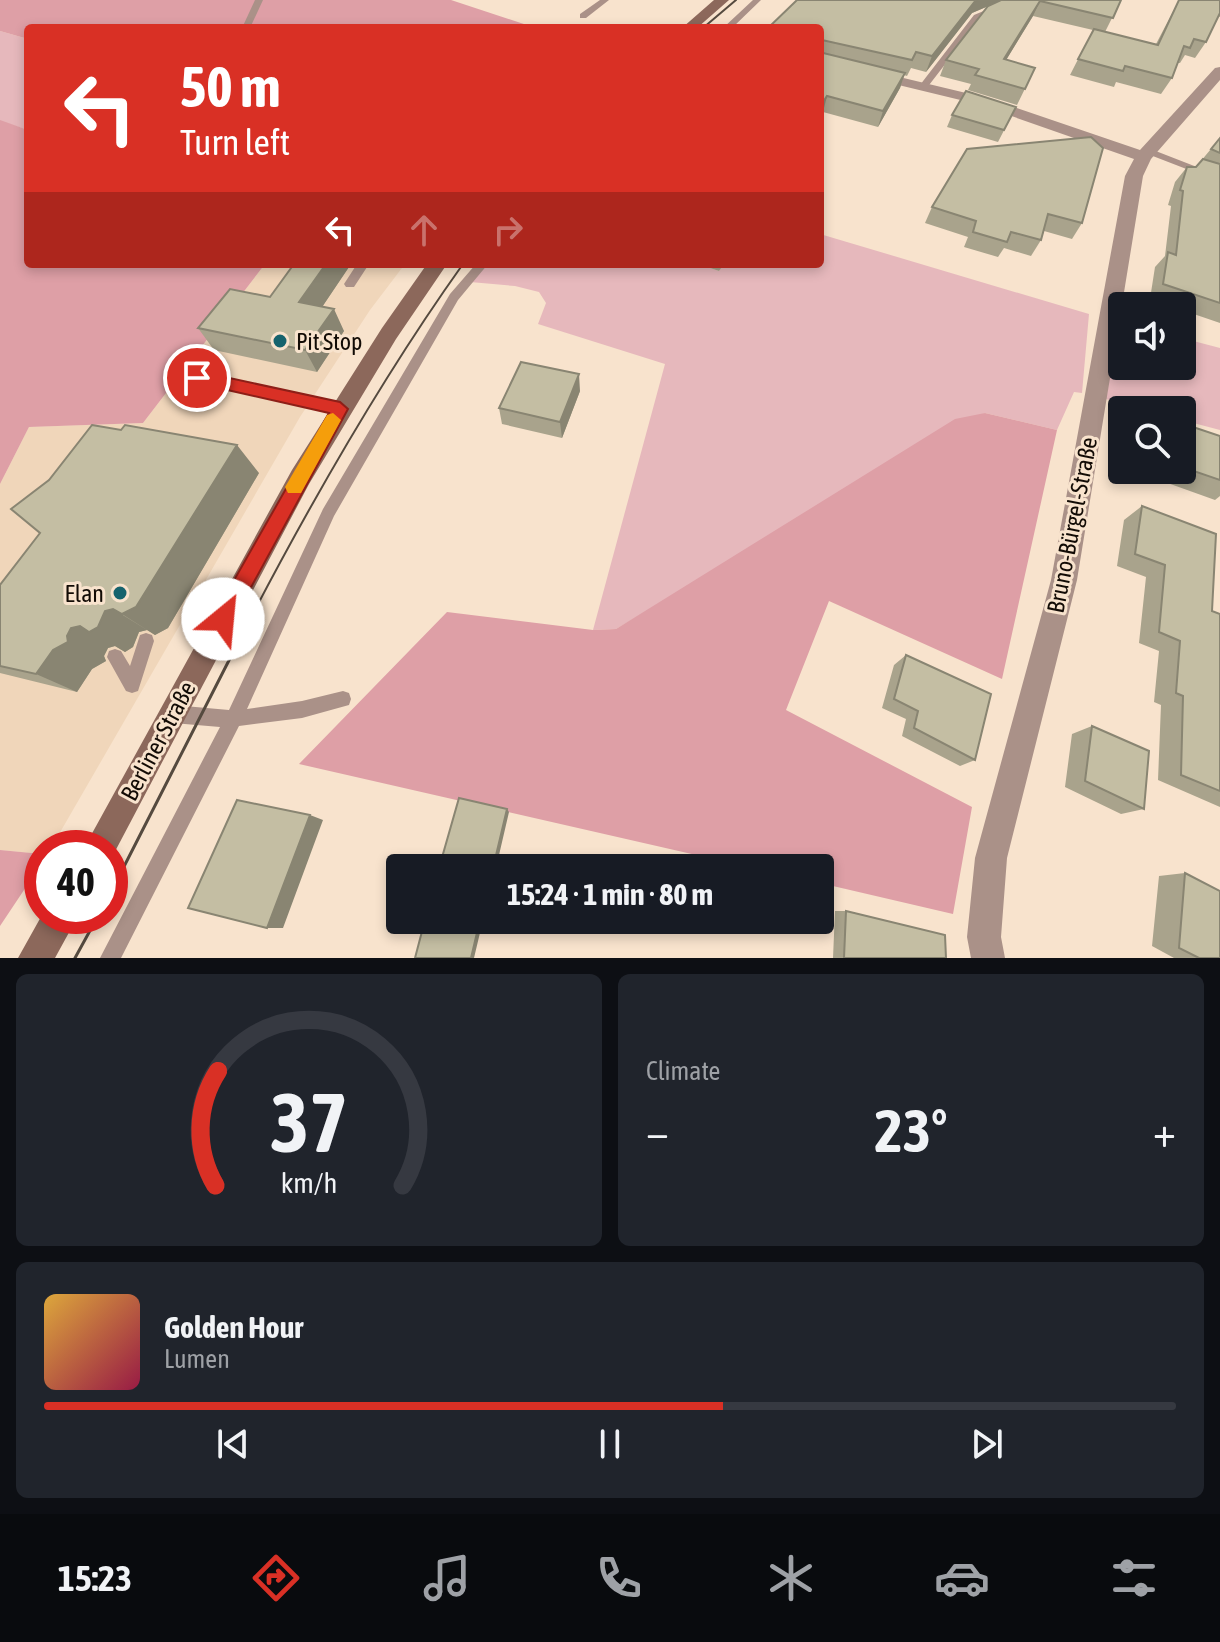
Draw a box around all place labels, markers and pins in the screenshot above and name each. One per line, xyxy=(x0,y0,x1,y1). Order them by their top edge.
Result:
place label: Pit Stop xyxy=(296,328,362,355)
marker: Pit Stop xyxy=(271,332,289,350)
pin xyxy=(163,344,231,412)
place label: Elan xyxy=(65,580,104,607)
marker: Elan xyxy=(111,584,129,602)

